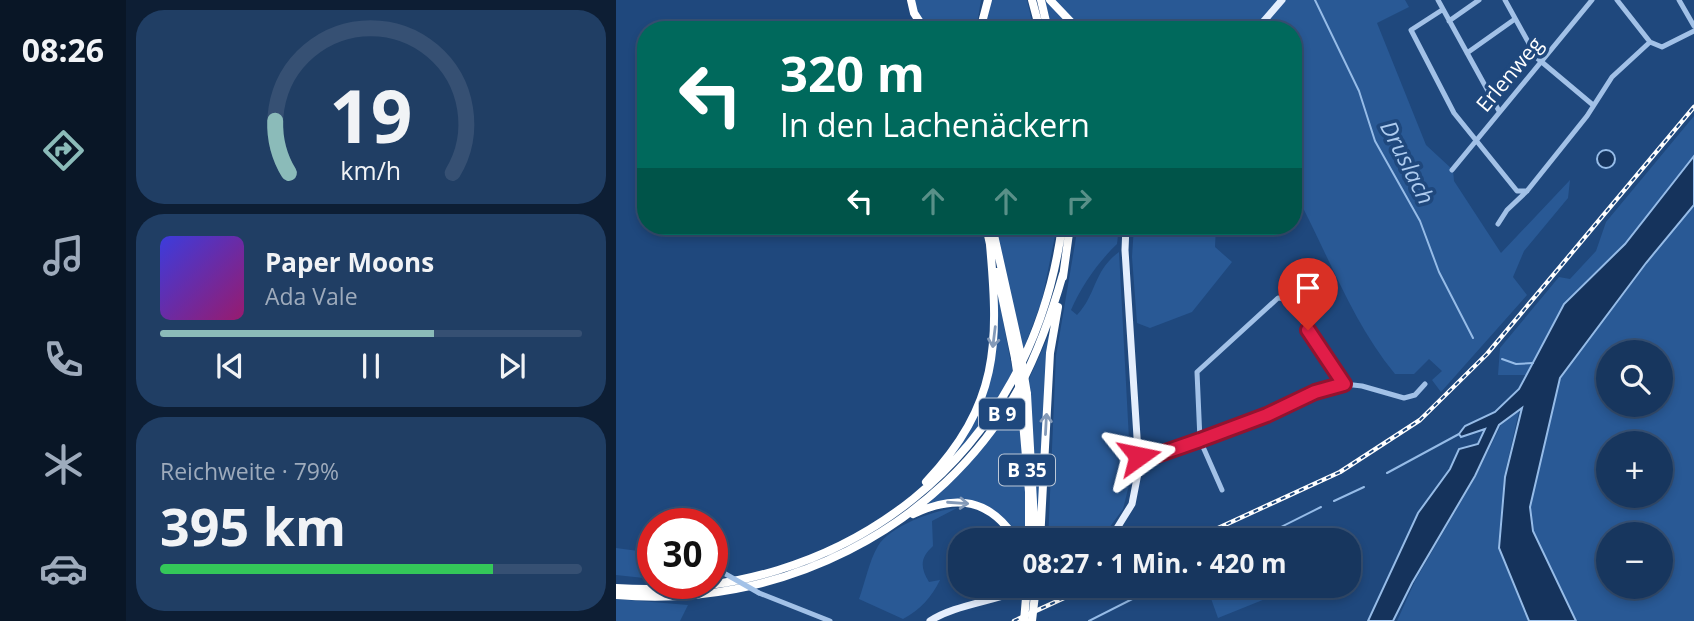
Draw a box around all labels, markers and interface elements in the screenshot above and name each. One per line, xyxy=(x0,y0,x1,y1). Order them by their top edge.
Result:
text: 08:26 xyxy=(22,28,104,71)
street label: Erlenweg xyxy=(1469,31,1549,117)
text: 320 m xyxy=(780,40,925,106)
icon: left xyxy=(665,49,756,140)
text: 19 xyxy=(329,65,413,164)
text: In den Lachenäckern xyxy=(780,103,1090,146)
water label: Druslach xyxy=(1373,115,1443,209)
icon: directions xyxy=(39,126,88,175)
text: km/h xyxy=(341,153,401,187)
icon: left xyxy=(841,182,879,220)
icon: ahead xyxy=(914,182,952,220)
icon: ahead xyxy=(987,182,1025,220)
icon: right xyxy=(1060,182,1098,220)
icon: music xyxy=(39,231,88,280)
text: Paper Moons xyxy=(265,244,434,280)
pin xyxy=(1278,258,1338,330)
icon: arrive xyxy=(1289,269,1327,307)
text: Ada Vale xyxy=(265,280,358,312)
one-way arrow xyxy=(988,326,1001,348)
icon: phone xyxy=(39,335,88,384)
map controls xyxy=(1596,340,1673,599)
button: search xyxy=(1596,340,1673,417)
icon: previous xyxy=(211,347,249,385)
icon: pause xyxy=(352,347,390,385)
icon: next xyxy=(493,347,531,385)
road number: B 9 xyxy=(979,398,1025,430)
one-way arrow xyxy=(1040,412,1053,435)
position arrow xyxy=(1102,419,1176,493)
button: + xyxy=(1596,431,1673,508)
icon: climate xyxy=(39,440,88,489)
road number: B 35 xyxy=(999,454,1055,485)
text: Reichweite · 79% xyxy=(160,455,339,487)
text: 395 km xyxy=(160,490,346,561)
one-way arrow xyxy=(946,497,969,510)
speed limit sign: 30 xyxy=(637,508,728,599)
button: − xyxy=(1596,522,1673,599)
icon: car xyxy=(39,544,88,593)
text: 08:27 · 1 Min. · 420 m xyxy=(1022,545,1287,581)

